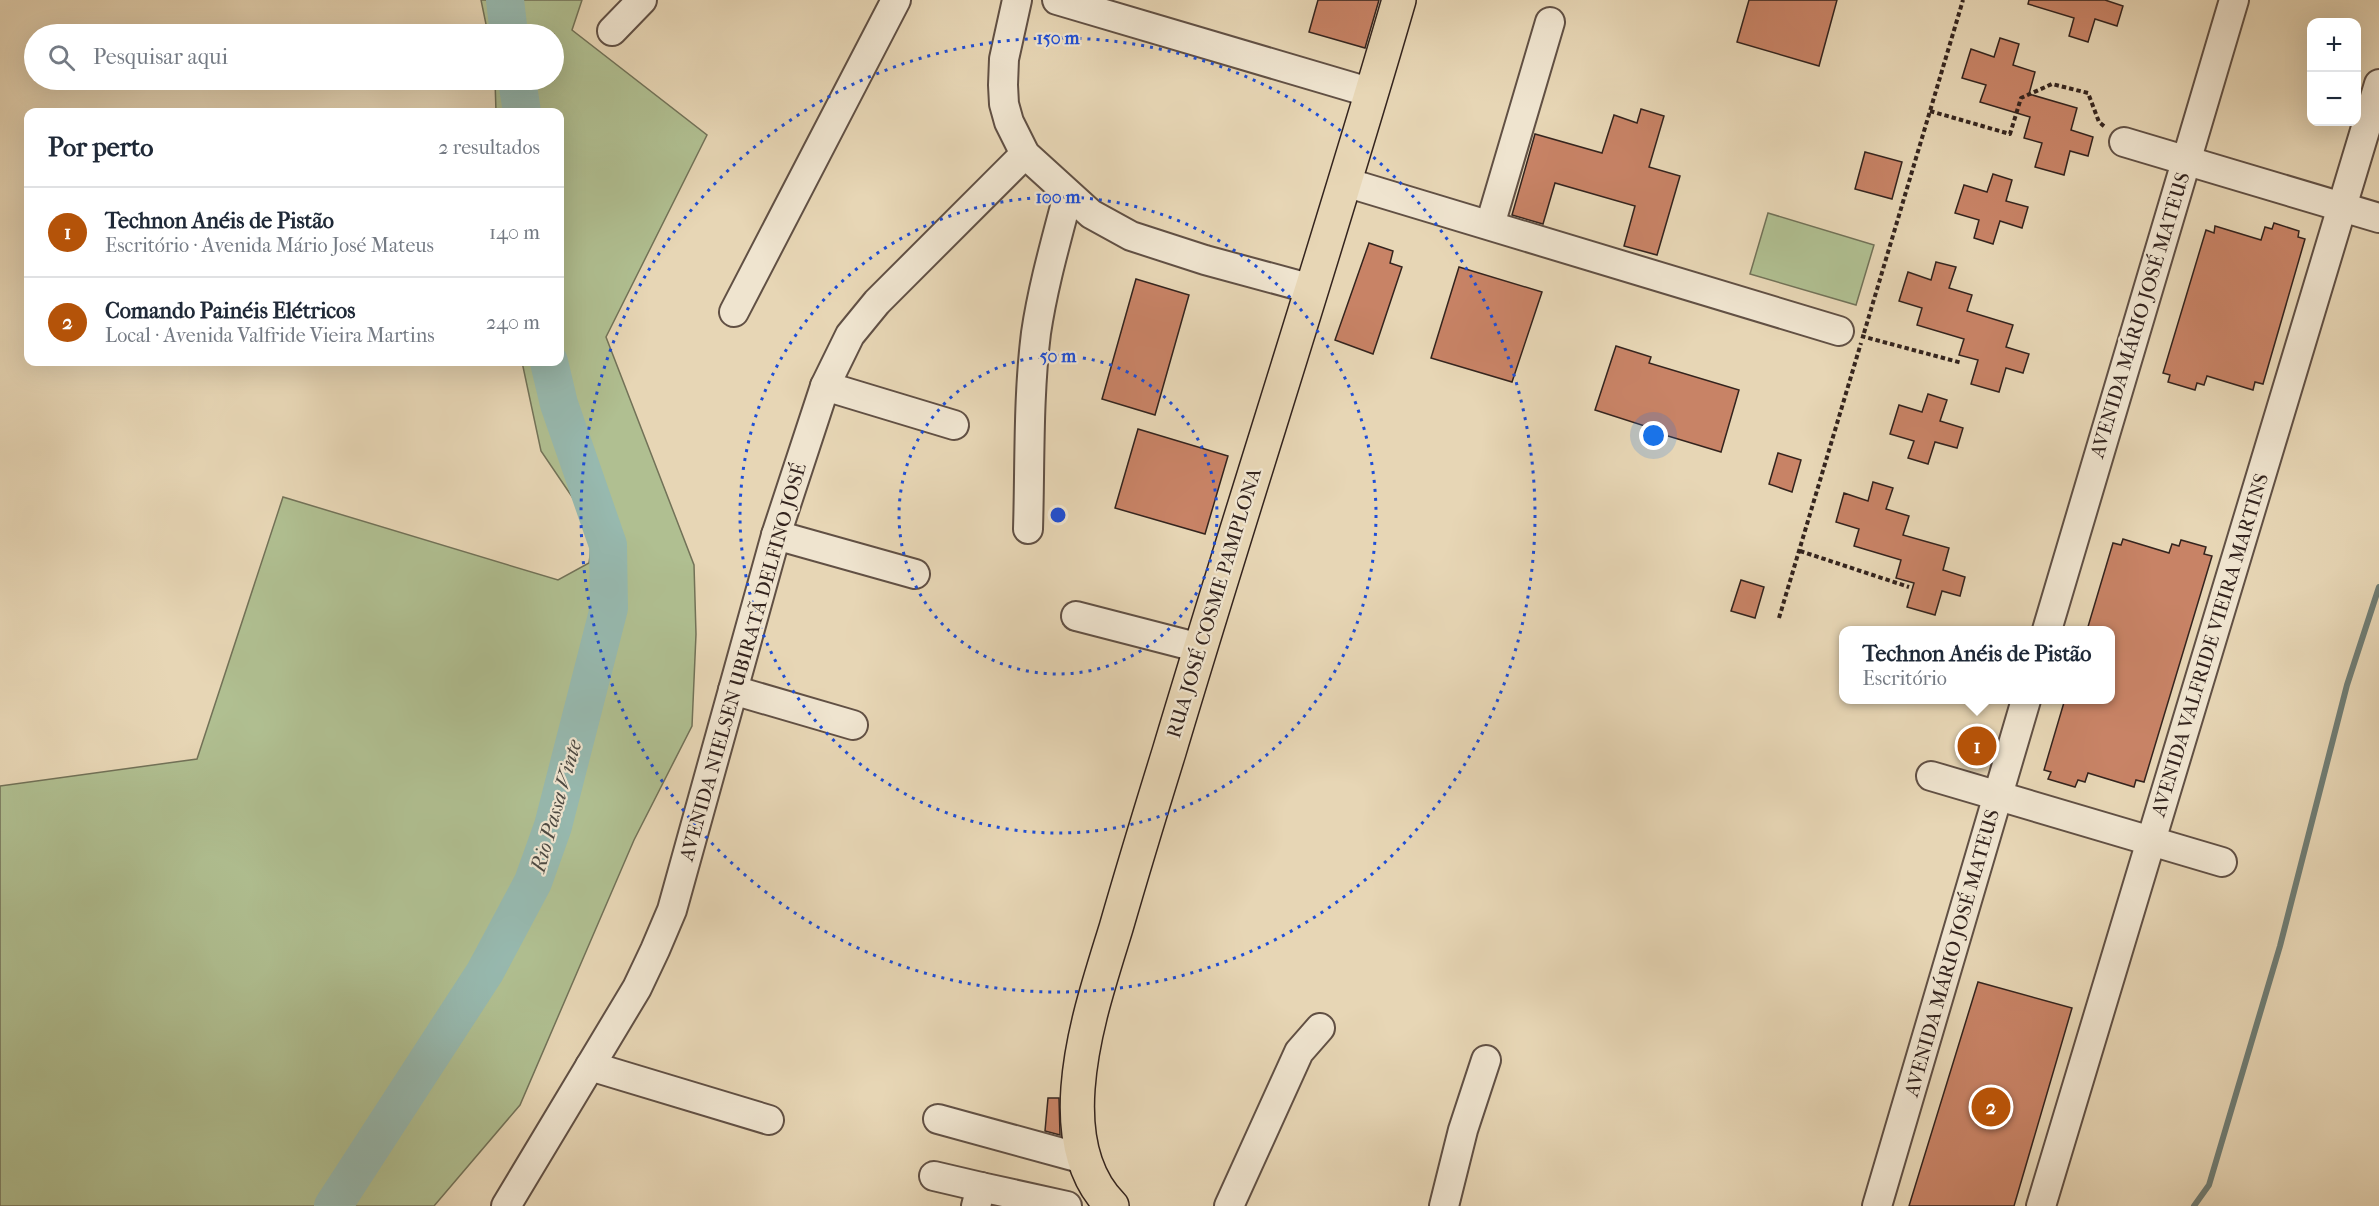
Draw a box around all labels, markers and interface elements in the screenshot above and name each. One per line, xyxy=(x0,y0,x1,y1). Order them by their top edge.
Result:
map controls xyxy=(2307,18,2361,126)
button: + xyxy=(2307,18,2361,72)
search box xyxy=(24,24,564,90)
text: 150 m xyxy=(1037,28,1080,49)
icon: search xyxy=(45,41,78,74)
text: Pesquisar aqui xyxy=(93,44,228,70)
button: − xyxy=(2307,72,2361,126)
text: Por perto xyxy=(48,132,153,163)
text: 2 resultados xyxy=(438,136,540,159)
street label: AVENIDA MÁRIO JOSÉ MATEUS xyxy=(2084,169,2195,462)
text: 100 m xyxy=(1035,187,1082,208)
text: Technon Anéis de Pistão xyxy=(105,208,334,234)
text: 1 xyxy=(64,221,71,244)
text: 140 m xyxy=(489,221,540,244)
text: Escritório · Avenida Mário José Mateus xyxy=(105,234,434,257)
text: Comando Painéis Elétricos xyxy=(105,298,355,324)
text: 2 xyxy=(62,311,73,334)
text: 240 m xyxy=(486,311,540,334)
text: Local · Avenida Valfride Vieira Martins xyxy=(105,324,435,347)
text: 50 m xyxy=(1040,346,1077,367)
your location xyxy=(1639,421,1668,450)
street label: AVENIDA NIELSEN UBIRATÃ DELFINO JOSÉ xyxy=(674,460,811,865)
street label: RUA JOSÉ COSME PAMPLONA xyxy=(1161,464,1266,741)
street label: AVENIDA VALFRIDE VIEIRA MARTINS xyxy=(2146,471,2273,820)
centre of rings xyxy=(1048,505,1068,525)
popup xyxy=(1839,626,2115,704)
text: Technon Anéis de Pistão xyxy=(1863,641,2091,667)
text: Escritório xyxy=(1863,667,1947,690)
pin: 1 xyxy=(1958,724,1996,768)
water label: Rio Passa Vinte xyxy=(525,737,586,877)
street label: AVENIDA MÁRIO JOSÉ MATEUS xyxy=(1899,806,2004,1100)
pin: 2 xyxy=(1972,1084,2010,1130)

